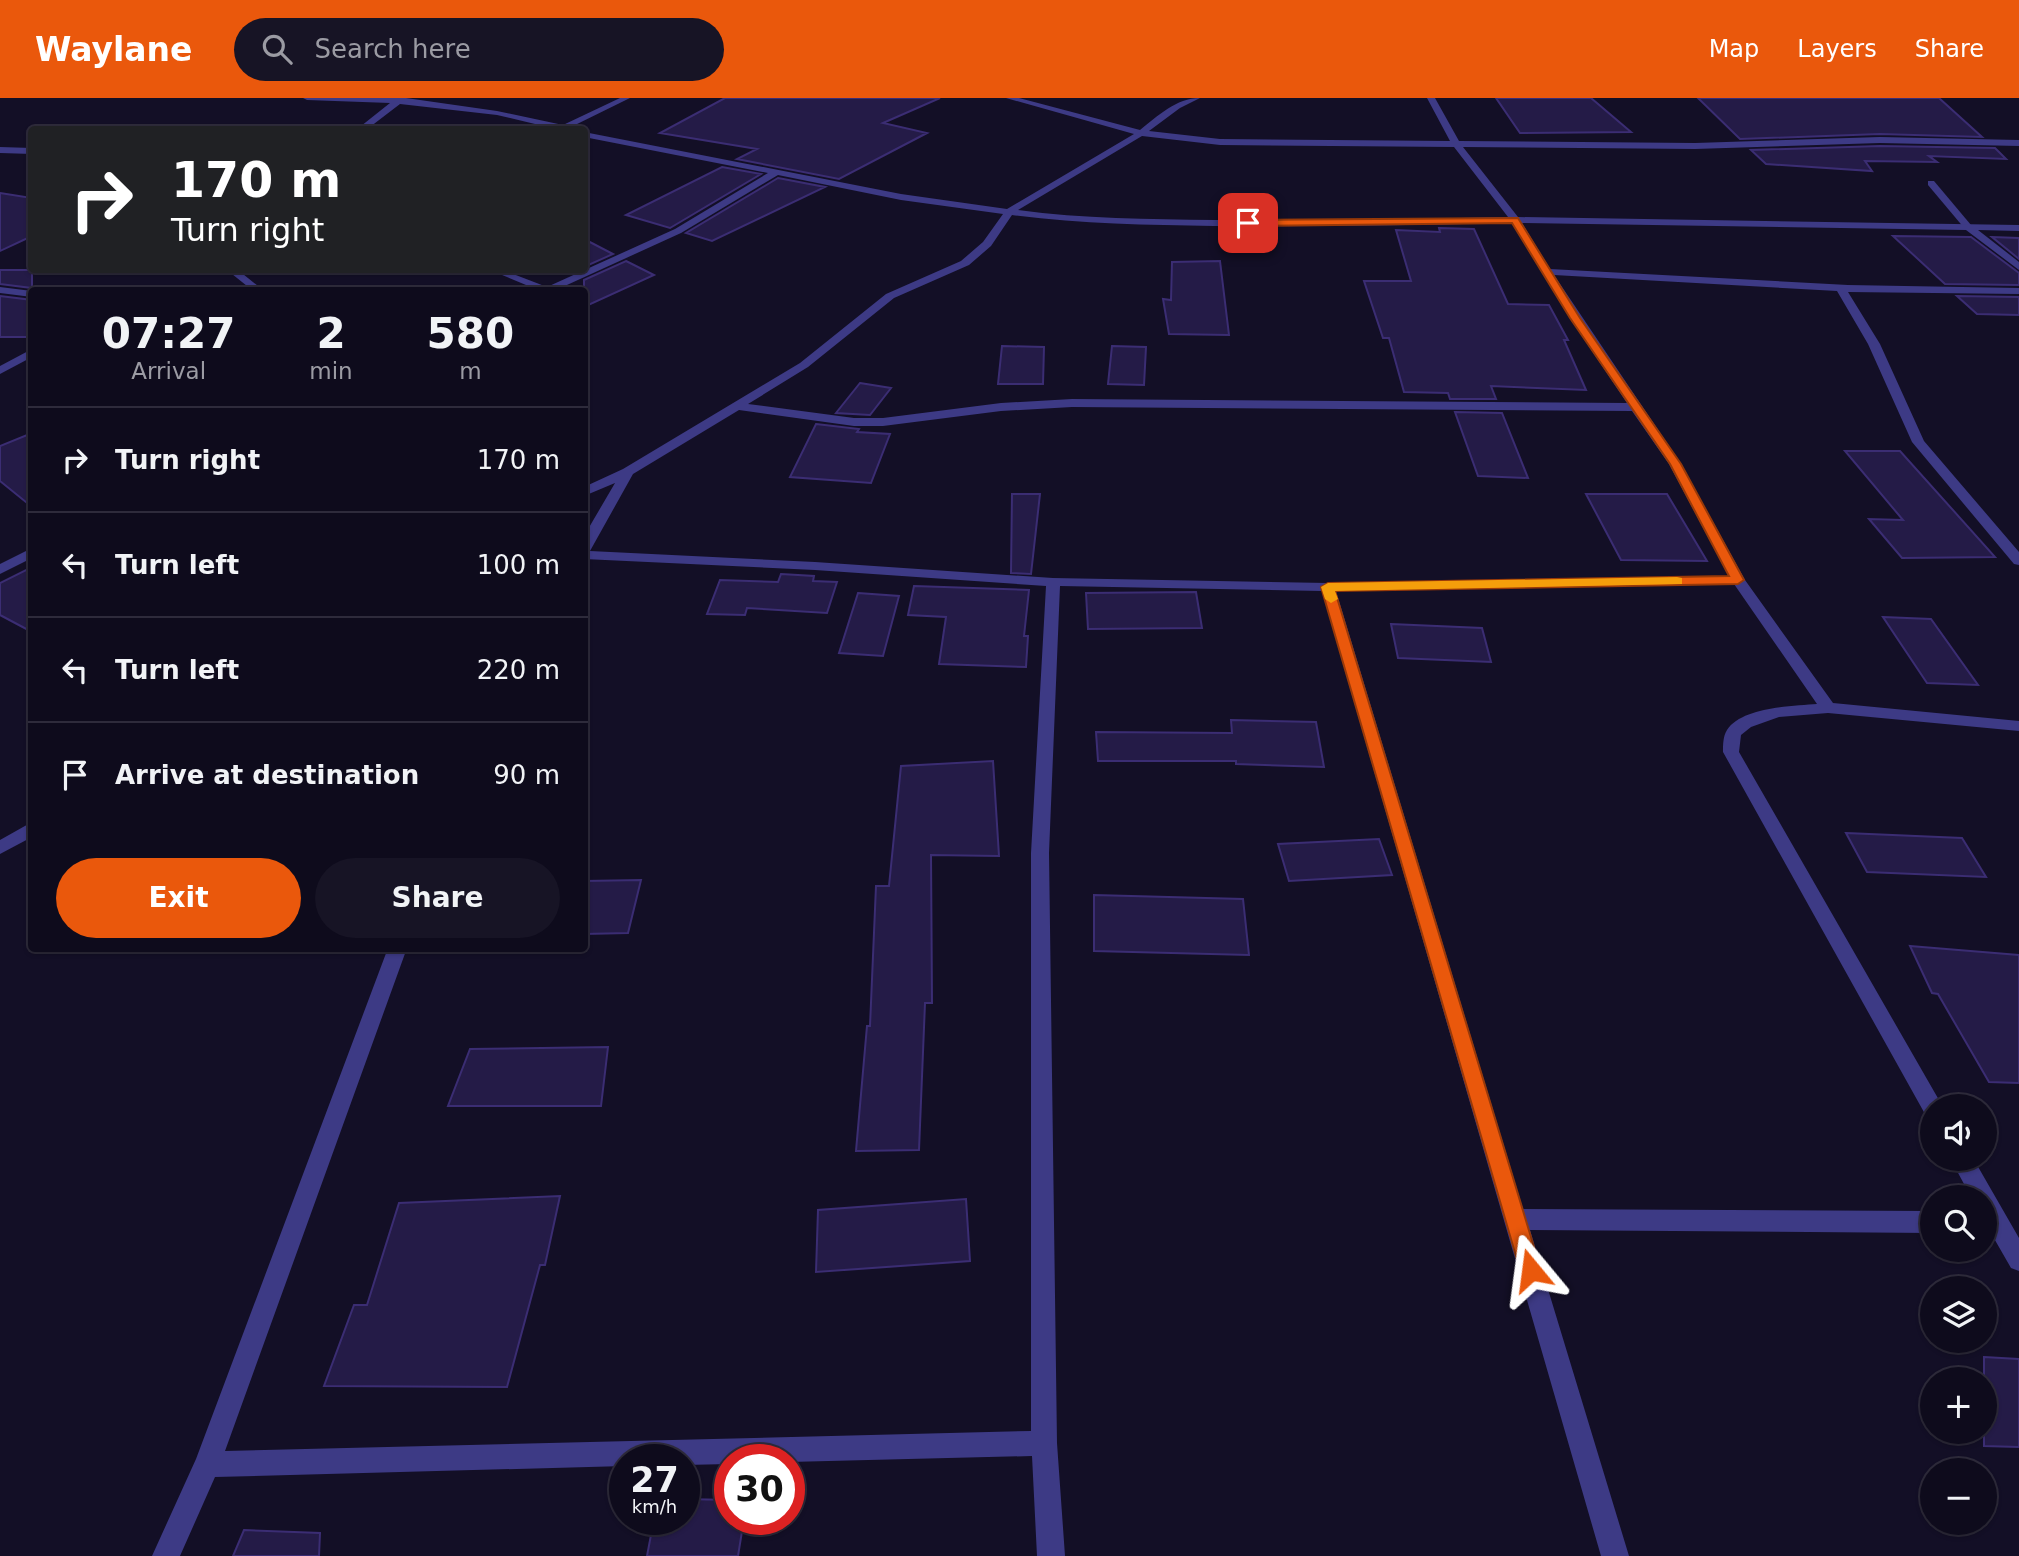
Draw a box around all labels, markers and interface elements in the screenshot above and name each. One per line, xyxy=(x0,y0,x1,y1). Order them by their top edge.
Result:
search box xyxy=(234,18,724,81)
text: Waylane xyxy=(35,30,192,69)
icon: search xyxy=(258,30,296,68)
text: Search here xyxy=(314,34,471,64)
text: Map xyxy=(1709,35,1759,63)
text: Layers xyxy=(1797,35,1877,63)
text: Share xyxy=(1915,35,1984,63)
text: 170 m xyxy=(171,152,341,209)
icon: right xyxy=(56,154,147,245)
pin xyxy=(1218,193,1278,253)
icon: arrive xyxy=(1229,204,1267,242)
text: Turn right xyxy=(171,211,324,249)
text: 07:27 xyxy=(102,309,236,358)
text: 2 xyxy=(316,309,346,358)
text: 580 xyxy=(427,309,514,358)
text: Arrival xyxy=(131,358,206,384)
text: min xyxy=(309,358,353,384)
text: m xyxy=(459,358,482,384)
icon: right xyxy=(56,441,94,479)
text: Turn right xyxy=(115,445,260,475)
text: 170 m xyxy=(477,445,560,475)
icon: left xyxy=(56,546,94,584)
text: Turn left xyxy=(115,550,239,580)
text: 100 m xyxy=(477,550,560,580)
icon: left xyxy=(56,651,94,689)
text: Turn left xyxy=(115,655,239,685)
text: 220 m xyxy=(477,655,560,685)
icon: arrive xyxy=(56,756,94,794)
text: Arrive at destination xyxy=(115,760,419,790)
text: 90 m xyxy=(493,760,560,790)
button: Exit xyxy=(56,858,301,938)
button: Share xyxy=(315,858,560,938)
map controls xyxy=(1920,1094,1997,1535)
button: sound xyxy=(1920,1094,1997,1171)
button: search xyxy=(1920,1185,1997,1262)
position arrow xyxy=(1494,1233,1568,1307)
button: layers xyxy=(1920,1276,1997,1353)
button: + xyxy=(1920,1367,1997,1444)
speed limit sign: 30 xyxy=(714,1444,805,1535)
button: − xyxy=(1920,1458,1997,1535)
text: 27 xyxy=(630,1460,679,1500)
text: km/h xyxy=(632,1496,677,1517)

